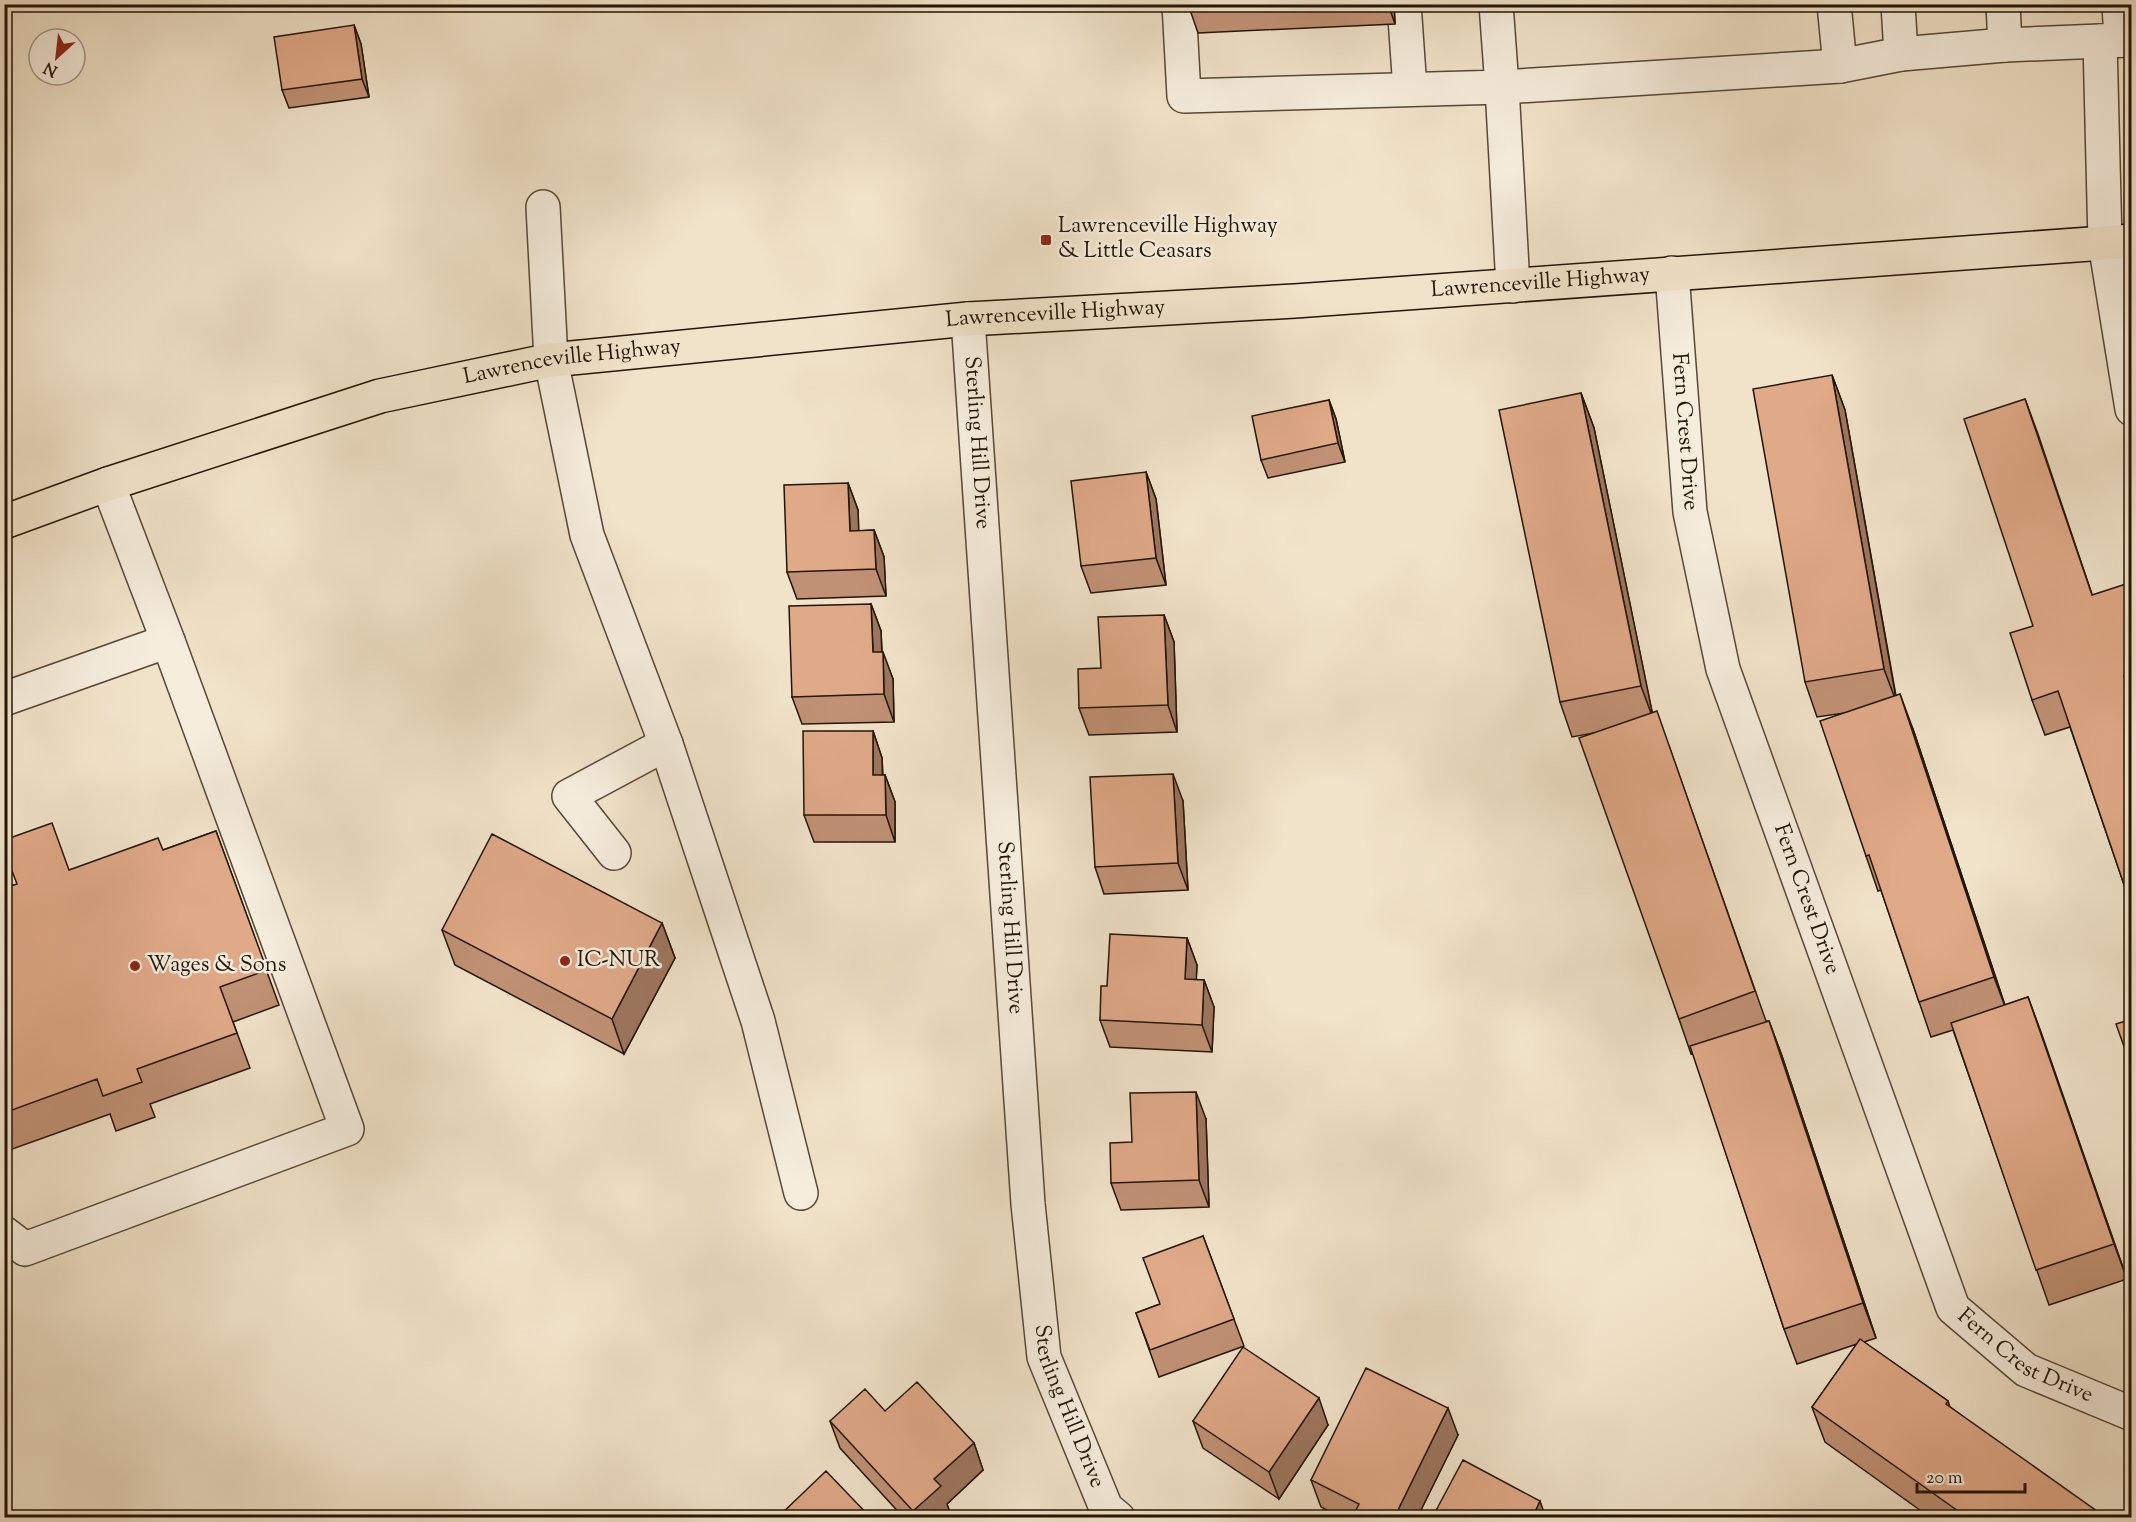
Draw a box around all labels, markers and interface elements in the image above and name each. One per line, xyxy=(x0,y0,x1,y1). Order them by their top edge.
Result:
north arrow xyxy=(27,27,87,87)
text: N xyxy=(40,55,62,81)
place label: Lawrenceville Highway & Little Ceasars xyxy=(1058,211,1278,268)
marker: Lawrenceville Highway & Little Ceasars xyxy=(1039,233,1053,247)
street label: Lawrenceville Highway xyxy=(1430,260,1651,307)
street label: Lawrenceville Highway xyxy=(944,292,1166,337)
street label: Lawrenceville Highway xyxy=(460,331,683,394)
street label: Fern Crest Drive xyxy=(1662,352,1706,511)
street label: Sterling Hill Drive xyxy=(955,355,998,530)
street label: Fern Crest Drive xyxy=(1764,820,1848,979)
street label: Sterling Hill Drive xyxy=(987,840,1031,1015)
place label: IC-NUR xyxy=(577,945,660,977)
place label: Wages & Sons xyxy=(147,950,287,982)
marker: IC-NUR xyxy=(558,954,572,968)
marker: Wages & Sons xyxy=(128,959,142,973)
street label: Fern Crest Drive xyxy=(1949,1302,2098,1412)
street label: Sterling Hill Drive xyxy=(1025,1323,1112,1493)
scale bar xyxy=(1917,1456,2025,1494)
text: 20 m xyxy=(1926,1466,1963,1492)

